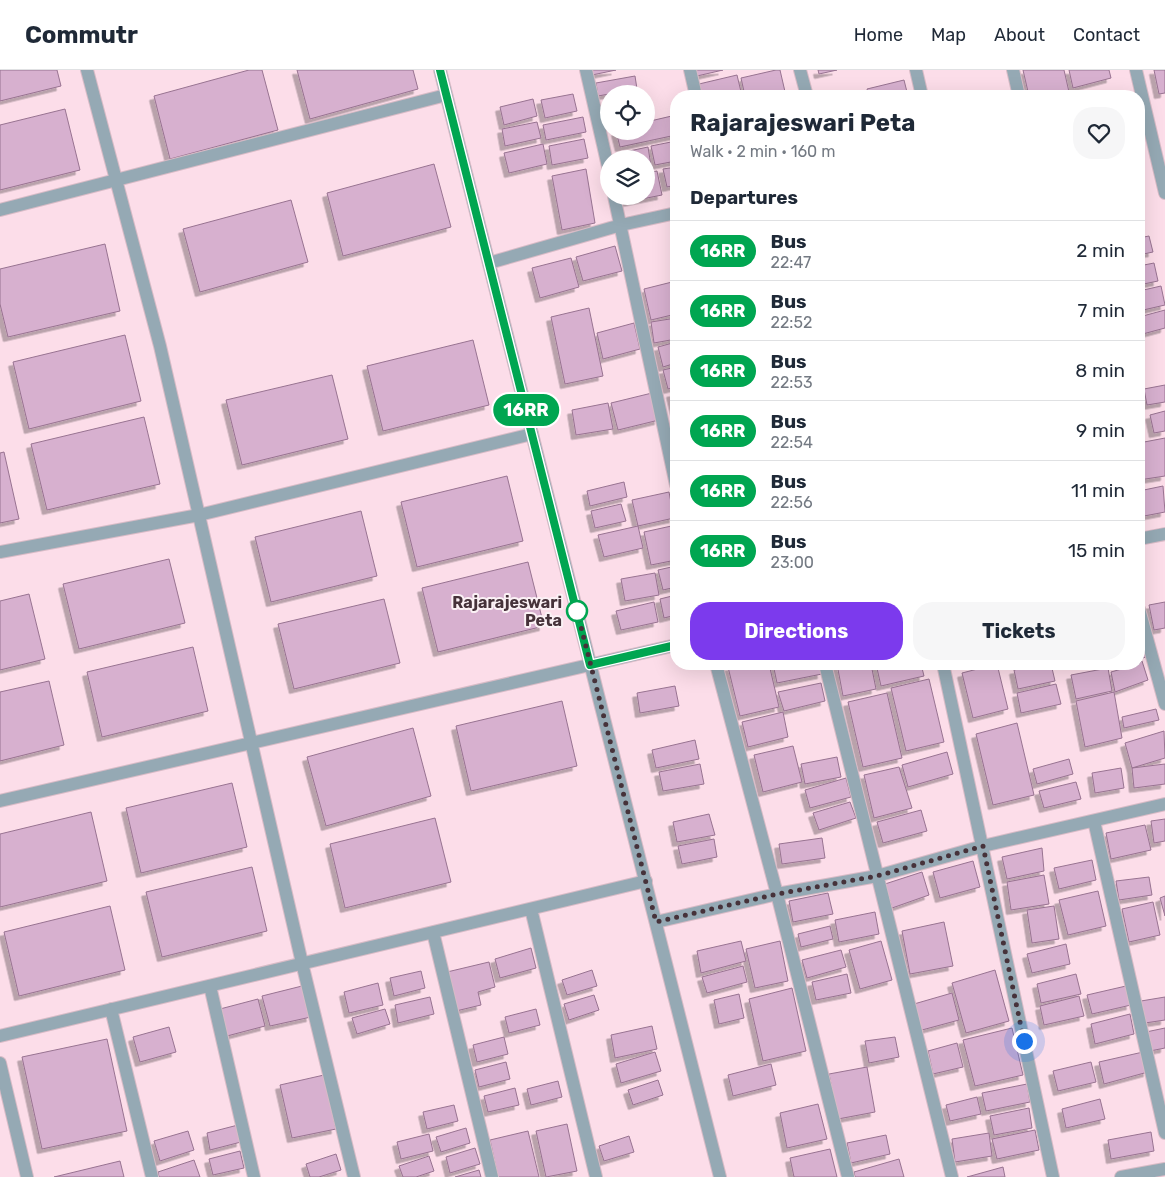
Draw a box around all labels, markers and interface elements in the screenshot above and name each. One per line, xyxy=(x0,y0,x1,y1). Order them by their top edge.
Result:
text: Commutr xyxy=(25,21,138,49)
text: Home xyxy=(854,24,903,46)
text: Map xyxy=(931,24,966,46)
text: About xyxy=(994,24,1045,46)
text: Contact xyxy=(1073,24,1140,46)
map controls xyxy=(600,85,655,205)
button: locate xyxy=(600,85,655,140)
button: heart xyxy=(1073,107,1125,159)
text: Rajarajeswari Peta xyxy=(690,109,915,137)
text: Walk · 2 min · 160 m xyxy=(690,142,835,161)
button: layers xyxy=(600,150,655,205)
text: Departures xyxy=(690,186,798,209)
text: Bus xyxy=(771,230,807,253)
text: 2 min xyxy=(1076,239,1125,262)
text: 16RR xyxy=(700,240,746,262)
text: 22:47 xyxy=(771,253,811,272)
text: Bus xyxy=(771,290,807,313)
text: 7 min xyxy=(1078,299,1125,322)
text: 16RR xyxy=(700,300,746,322)
text: 22:52 xyxy=(771,313,812,332)
text: Bus xyxy=(771,350,807,373)
text: 8 min xyxy=(1075,359,1125,382)
text: 16RR xyxy=(700,360,746,382)
text: 22:53 xyxy=(771,373,813,392)
line badge: 16RR xyxy=(491,394,561,426)
text: 16RR xyxy=(503,399,549,421)
text: Bus xyxy=(771,410,807,433)
text: 9 min xyxy=(1076,419,1125,442)
text: 16RR xyxy=(700,420,746,442)
text: 22:54 xyxy=(771,433,813,452)
text: Bus xyxy=(771,470,807,493)
text: 11 min xyxy=(1071,479,1125,502)
text: 16RR xyxy=(700,480,746,502)
text: 22:56 xyxy=(771,493,813,512)
text: Bus xyxy=(771,530,807,553)
text: 15 min xyxy=(1068,539,1125,562)
text: 16RR xyxy=(700,540,746,562)
text: 23:00 xyxy=(771,553,814,572)
place label: Rajarajeswari Peta xyxy=(452,593,562,630)
marker: Rajarajeswari Peta xyxy=(566,600,588,622)
button: Directions xyxy=(690,602,903,660)
button: Tickets xyxy=(913,602,1125,660)
your location xyxy=(1012,1029,1037,1054)

